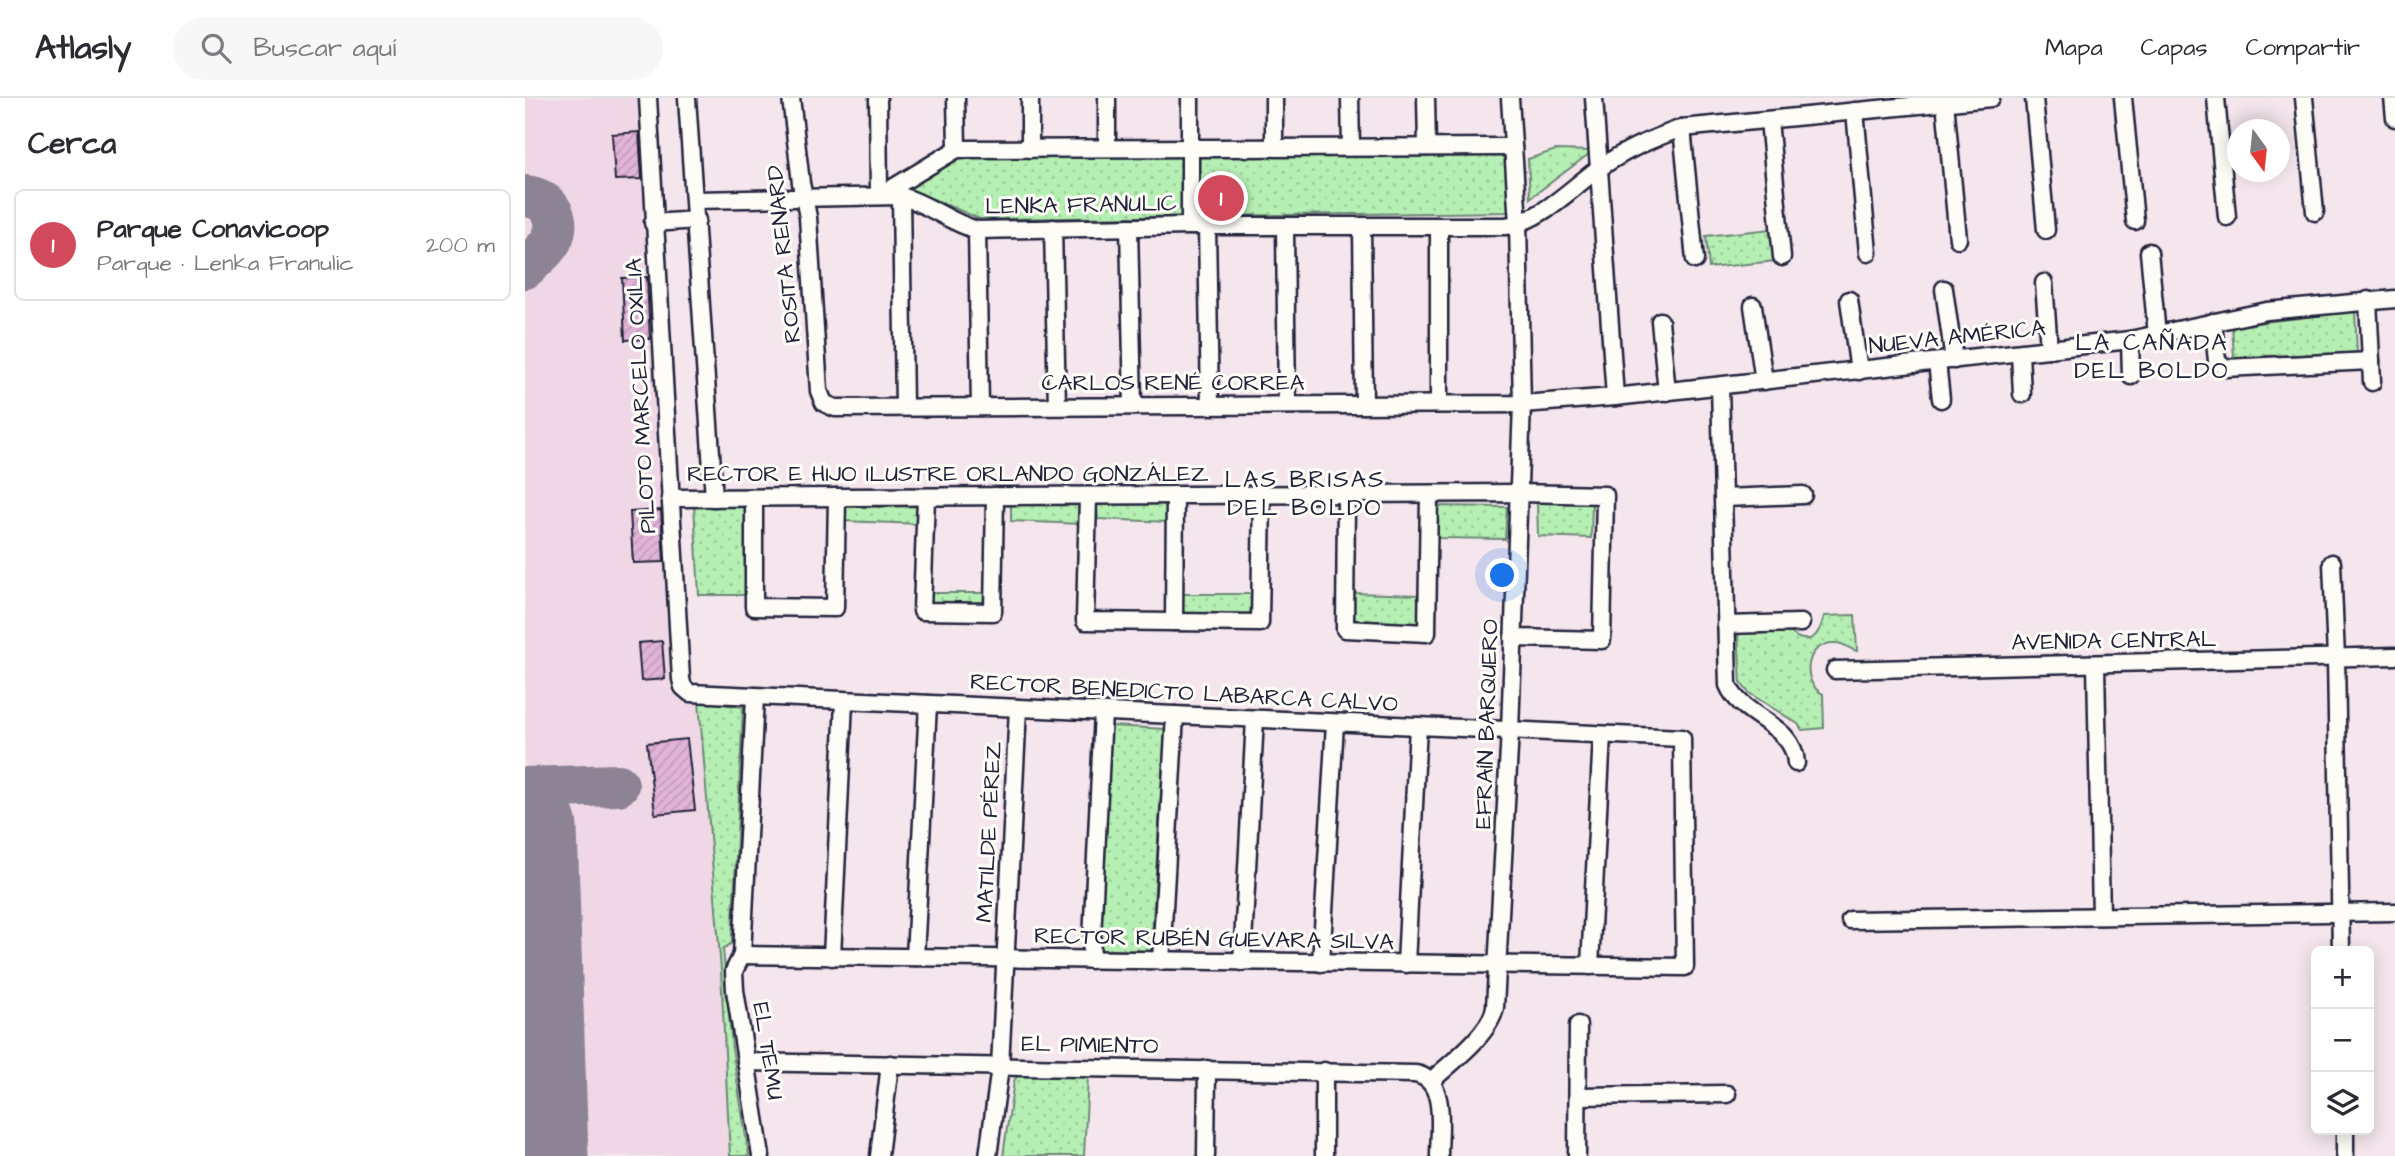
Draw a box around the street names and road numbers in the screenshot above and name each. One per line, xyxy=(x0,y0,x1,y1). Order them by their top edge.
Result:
street label: ROSITA RENARD xyxy=(759,163,809,345)
street label: LENKA FRANULIC xyxy=(985,187,1177,223)
street label: PILOTO MARCELO OXILIA xyxy=(618,257,664,535)
street label: NUEVA AMÉRICA xyxy=(1867,312,2047,362)
street label: CARLOS RENÉ CORREA xyxy=(1042,367,1305,399)
street label: RECTOR E HIJO ILUSTRE ORLANDO GONZÁLEZ xyxy=(687,458,1209,490)
street label: EFRAÍN BARQUERO xyxy=(1467,619,1507,829)
street label: AVENIDA CENTRAL xyxy=(2011,623,2217,659)
street label: RECTOR BENEDICTO LABARCA CALVO xyxy=(969,666,1399,720)
street label: MATILDE PÉREZ xyxy=(968,741,1010,923)
street label: RECTOR RUBÉN GUEVARA SILVA xyxy=(1034,920,1394,958)
street label: EL TEMU xyxy=(744,1000,792,1102)
street label: EL PIMIENTO xyxy=(1021,1028,1159,1062)

